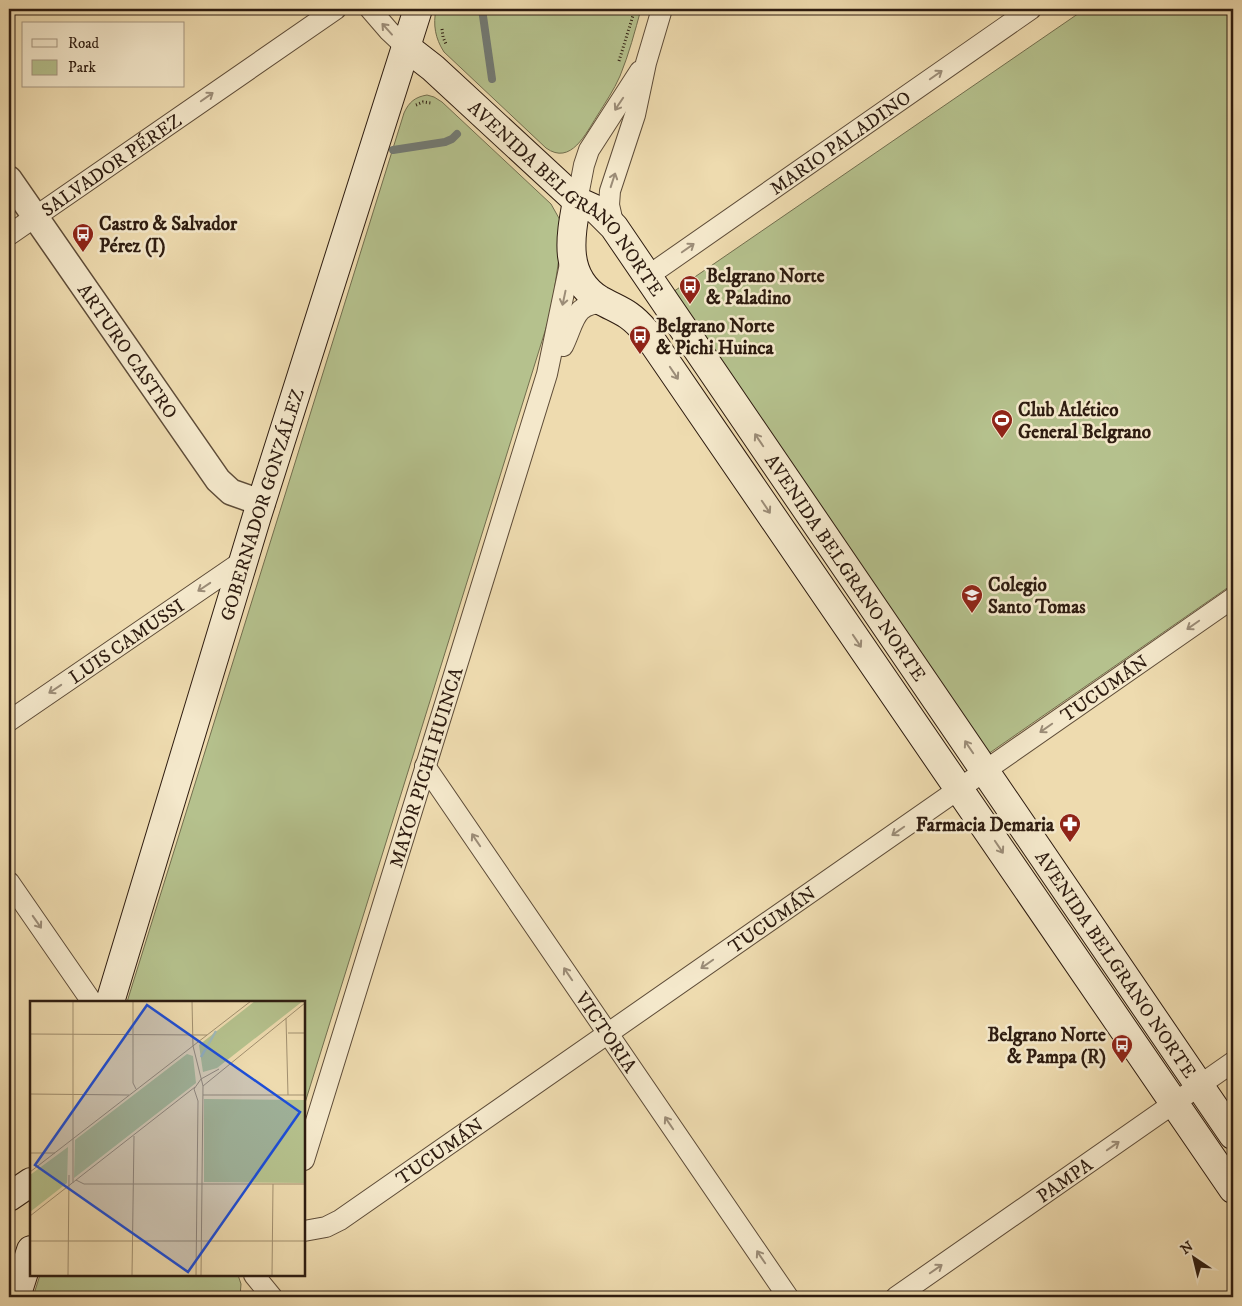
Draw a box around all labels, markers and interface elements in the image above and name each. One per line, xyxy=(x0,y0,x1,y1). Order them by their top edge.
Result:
legend xyxy=(22,22,185,88)
one-way arrow xyxy=(381,22,393,35)
text: Road xyxy=(68,34,100,53)
text: Park xyxy=(68,58,97,77)
one-way arrow xyxy=(928,70,942,80)
street label: MARIO PALADINO xyxy=(766,86,916,201)
one-way arrow xyxy=(200,92,214,102)
street label: AVENIDA BELGRANO NORTE xyxy=(463,96,668,301)
one-way arrow xyxy=(613,97,624,111)
street label: SALVADOR PÉREZ xyxy=(37,109,186,222)
one-way arrow xyxy=(609,172,619,188)
place label: Castro & Salvador Pérez (I) xyxy=(99,213,238,258)
bus stop icon: Castro & Salvador Pérez (I) xyxy=(71,222,95,253)
one-way arrow xyxy=(680,243,694,253)
place label: Belgrano Norte & Paladino xyxy=(706,265,825,310)
bus stop icon: Belgrano Norte & Paladino xyxy=(678,274,702,305)
street label: ARTURO CASTRO xyxy=(72,280,182,423)
one-way arrow xyxy=(558,290,568,306)
place label: Belgrano Norte & Pichi Huinca xyxy=(656,315,775,360)
bus stop icon: Belgrano Norte & Pichi Huinca xyxy=(628,324,652,355)
one-way arrow xyxy=(669,366,679,380)
street label: GOBERNADOR GONZÁLEZ xyxy=(216,386,310,624)
place label: Club Atlético General Belgrano xyxy=(1018,399,1151,444)
sports icon: Club Atlético General Belgrano xyxy=(990,408,1014,439)
one-way arrow xyxy=(754,433,764,447)
street label: AVENIDA BELGRANO NORTE xyxy=(759,450,930,686)
one-way arrow xyxy=(760,500,771,514)
place label: Colegio Santo Tomas xyxy=(988,574,1086,619)
one-way arrow xyxy=(197,582,211,592)
school or university icon: Colegio Santo Tomas xyxy=(960,583,984,614)
street label: LUIS CAMUSSI xyxy=(65,594,189,690)
one-way arrow xyxy=(1186,620,1200,630)
one-way arrow xyxy=(852,634,862,648)
street label: TUCUMÁN xyxy=(1057,651,1153,728)
street label: MAYOR PICHI HUINCA xyxy=(385,664,469,871)
one-way arrow xyxy=(49,684,63,694)
one-way arrow xyxy=(1039,723,1053,733)
one-way arrow xyxy=(964,741,974,755)
pharmacy icon: Farmacia Demaria xyxy=(1058,812,1082,843)
place label: Farmacia Demaria xyxy=(916,814,1055,837)
one-way arrow xyxy=(891,826,905,836)
one-way arrow xyxy=(471,833,481,847)
one-way arrow xyxy=(994,840,1004,854)
street label: AVENIDA BELGRANO NORTE xyxy=(1030,847,1201,1083)
street label: TUCUMÁN xyxy=(724,882,821,959)
one-way arrow xyxy=(32,915,42,929)
one-way arrow xyxy=(700,959,714,969)
one-way arrow xyxy=(562,967,573,981)
street label: VICTORIA xyxy=(569,987,642,1078)
inset map xyxy=(30,1001,305,1276)
place label: Belgrano Norte & Pampa (R) xyxy=(987,1024,1106,1069)
bus stop icon: Belgrano Norte & Pampa (R) xyxy=(1110,1033,1134,1064)
street label: TUCUMÁN xyxy=(392,1114,488,1191)
one-way arrow xyxy=(664,1116,674,1130)
one-way arrow xyxy=(1105,1141,1119,1151)
street label: PAMPA xyxy=(1033,1153,1098,1208)
north arrow xyxy=(1170,1234,1220,1284)
text: N xyxy=(1177,1237,1197,1259)
one-way arrow xyxy=(756,1250,766,1264)
one-way arrow xyxy=(929,1264,943,1274)

